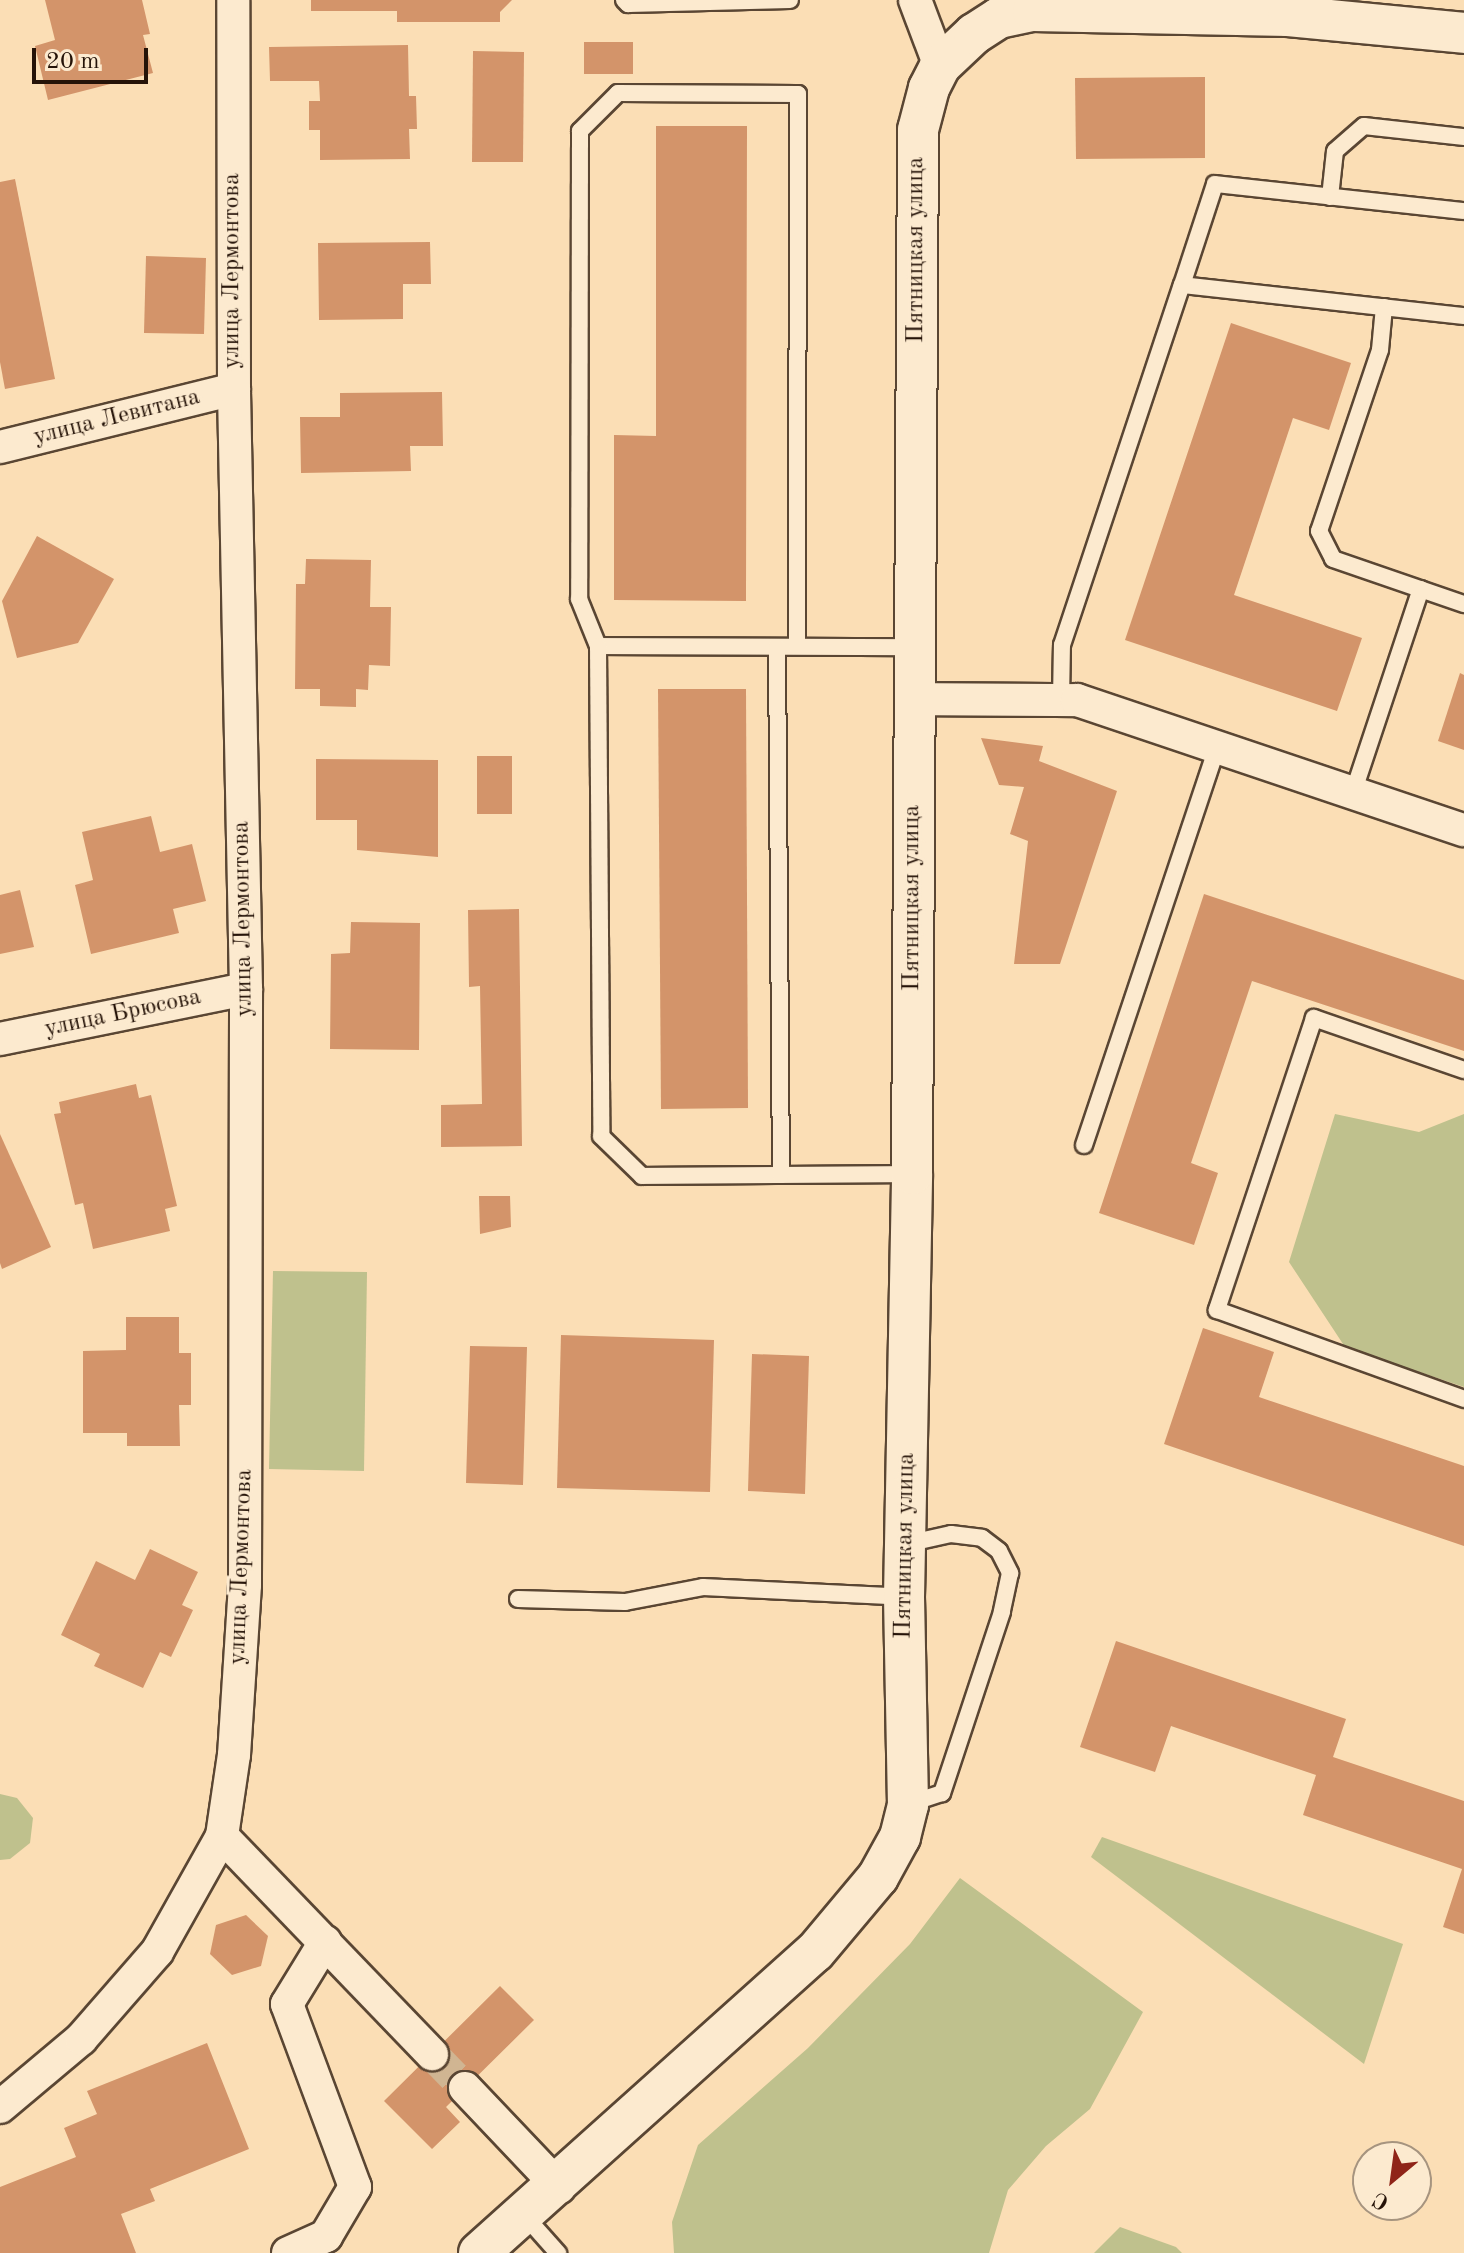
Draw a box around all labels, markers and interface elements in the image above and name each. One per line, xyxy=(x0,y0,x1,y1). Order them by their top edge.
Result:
scale bar xyxy=(36,32,152,82)
text: 20 m xyxy=(46,50,100,74)
street label: Пятницкая улица xyxy=(903,157,931,343)
street label: улица Лермонтова xyxy=(219,173,247,369)
street label: улица Левитана xyxy=(31,383,203,453)
street label: Пятницкая улица xyxy=(899,805,927,991)
street label: улица Лермонтова xyxy=(228,821,260,1017)
street label: улица Брюсова xyxy=(42,983,204,1045)
street label: Пятницкая улица xyxy=(890,1453,922,1639)
street label: улица Лермонтова xyxy=(224,1469,260,1665)
north arrow xyxy=(1352,2141,1432,2221)
text: С xyxy=(1370,2187,1393,2213)

